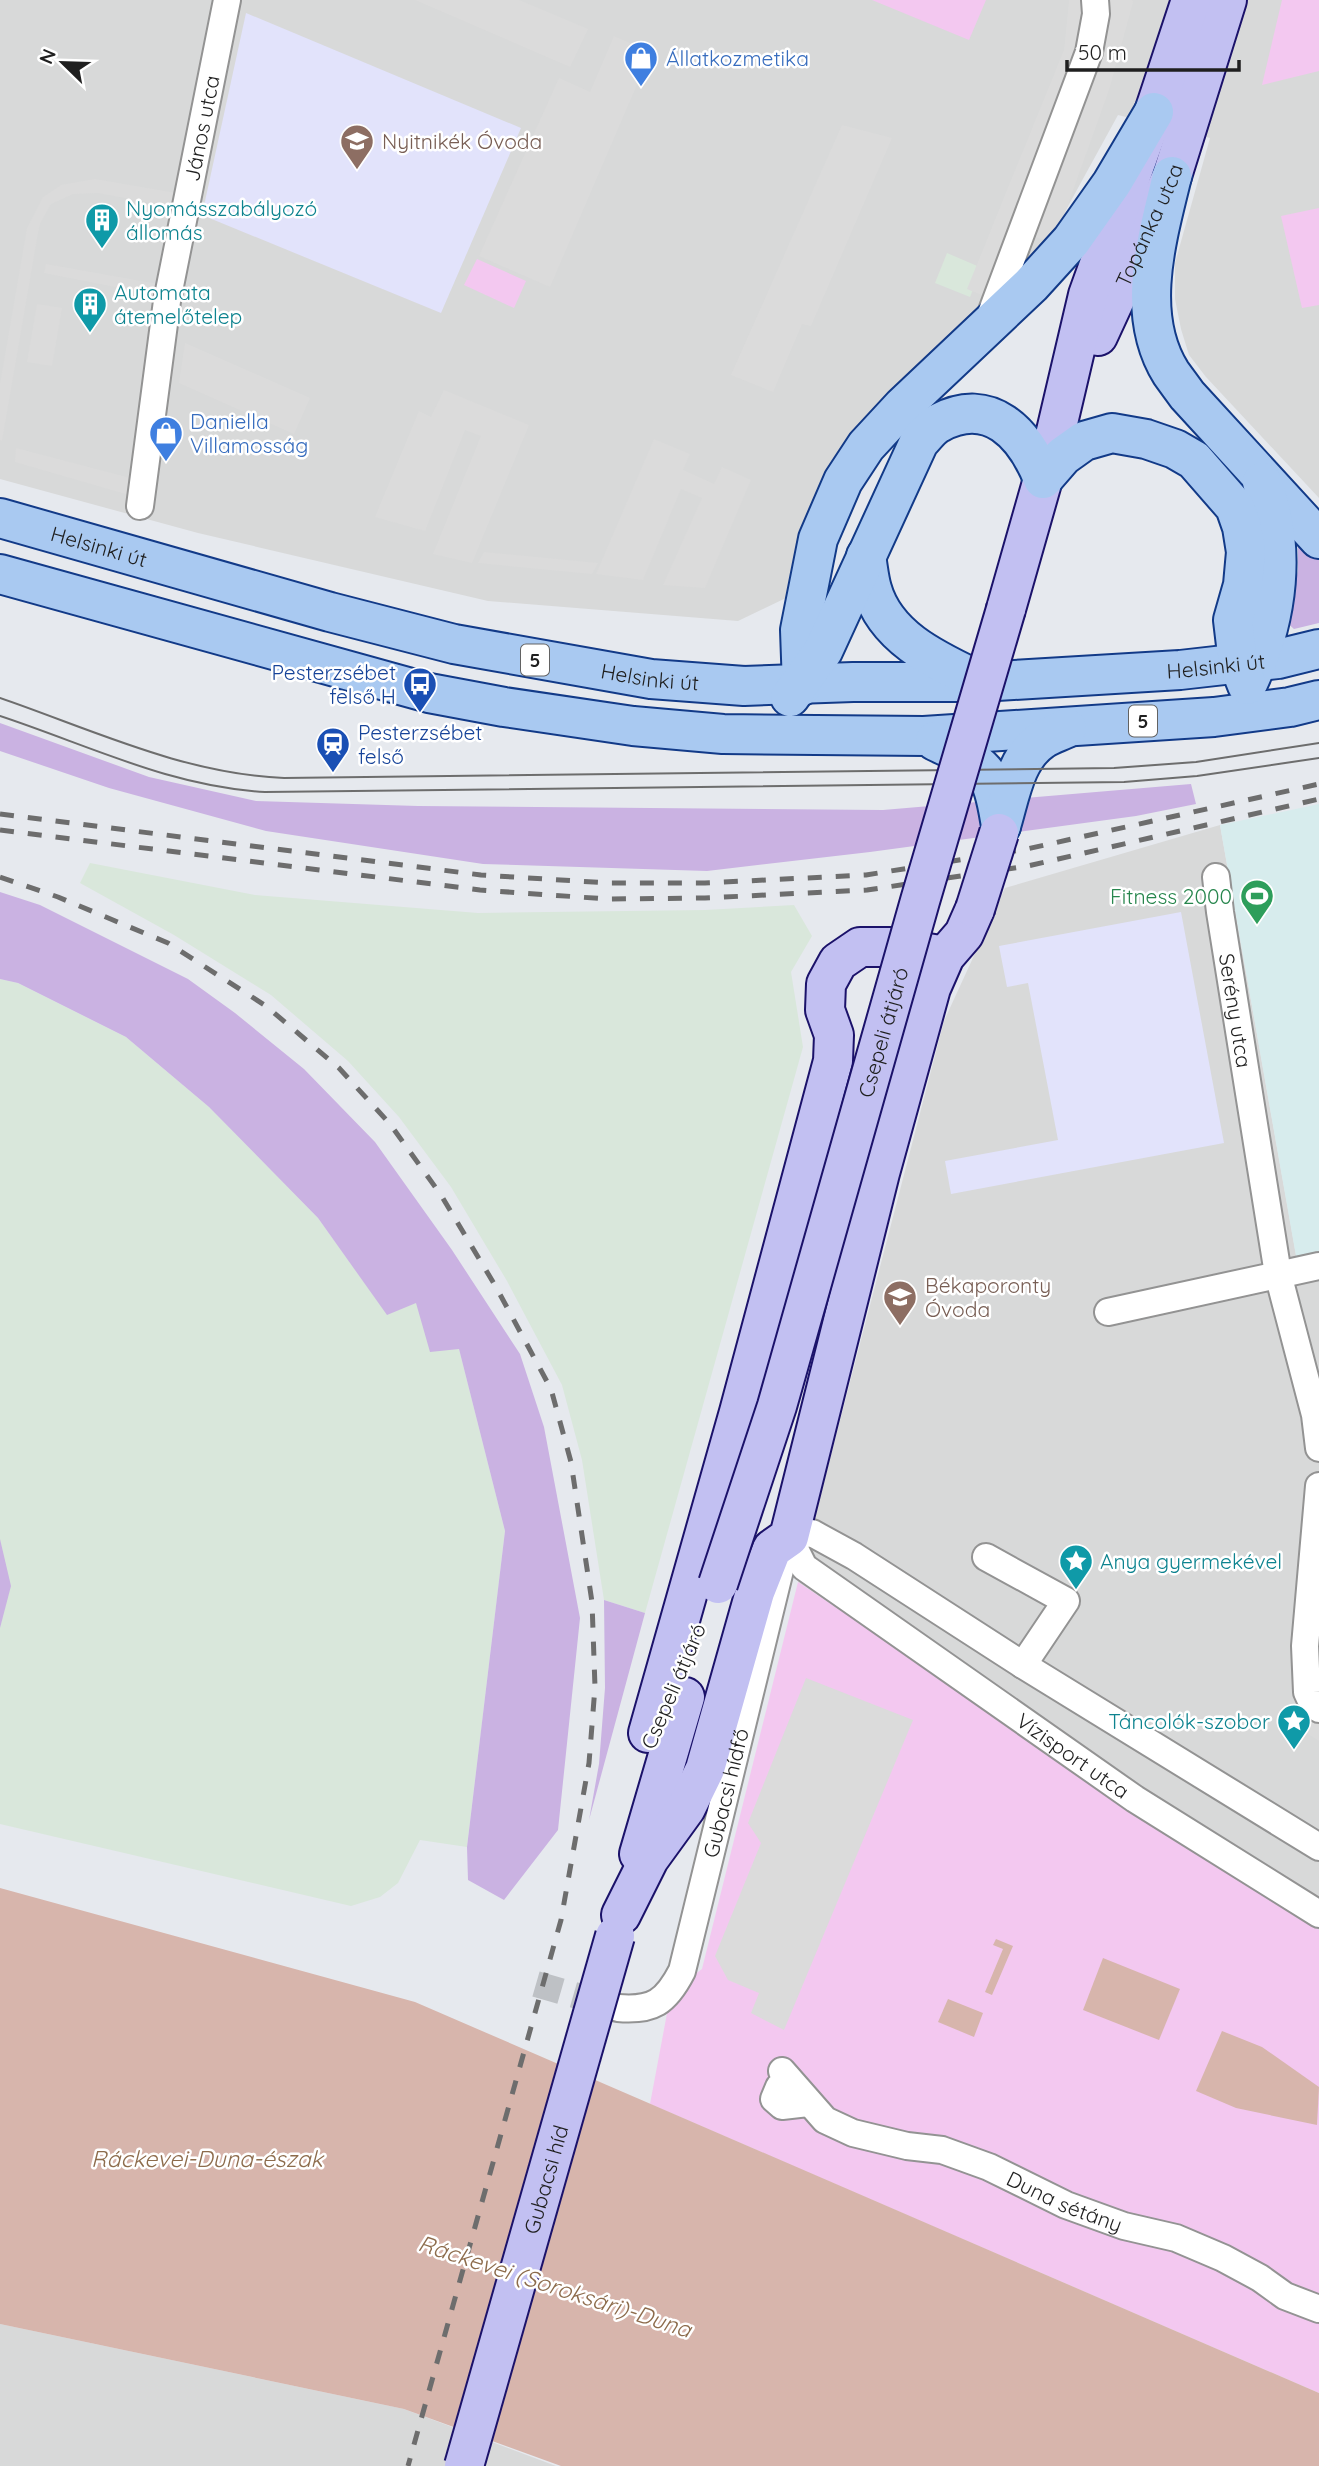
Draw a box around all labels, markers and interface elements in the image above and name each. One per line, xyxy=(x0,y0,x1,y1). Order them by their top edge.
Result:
north arrow xyxy=(28,28,98,98)
scale bar xyxy=(1067,28,1238,72)
shop icon: Állatkozmetika xyxy=(622,39,660,88)
text: 50 m xyxy=(1078,39,1127,65)
text: N xyxy=(34,45,61,67)
place label: Állatkozmetika xyxy=(666,45,809,71)
street label: János utca xyxy=(178,73,225,184)
school or university icon: Nyitnikék Óvoda xyxy=(338,122,376,171)
place label: Nyitnikék Óvoda xyxy=(382,128,542,154)
street label: Topánka utca xyxy=(1110,161,1188,291)
place label: Nyomásszabályozó állomás xyxy=(126,195,317,245)
building icon: Nyomásszabályozó állomás xyxy=(83,201,121,250)
place label: Automata átemelőtelep xyxy=(114,279,242,329)
building icon: Automata átemelőtelep xyxy=(71,285,109,334)
place label: Daniella Villamosság xyxy=(190,408,308,458)
shop icon: Daniella Villamosság xyxy=(147,414,185,463)
street label: Helsinki út xyxy=(48,520,150,572)
road number: 5 xyxy=(521,645,549,676)
street label: Helsinki út xyxy=(1166,648,1266,684)
street label: Helsinki út xyxy=(599,657,700,696)
place label: Pesterzsébet felső H xyxy=(272,659,396,709)
bus stop icon: Pesterzsébet felső H xyxy=(401,665,439,714)
road number: 5 xyxy=(1129,706,1157,736)
place label: Pesterzsébet felső xyxy=(358,719,482,769)
station icon: Pesterzsébet felső xyxy=(314,725,352,774)
sports icon: Fitness 2000 xyxy=(1238,877,1276,926)
place label: Fitness 2000 xyxy=(1110,883,1232,909)
street label: Serény utca xyxy=(1214,951,1258,1070)
street label: Csepeli átjáró xyxy=(852,964,914,1100)
place label: Békaporonty Óvoda xyxy=(925,1272,1051,1322)
school or university icon: Békaporonty Óvoda xyxy=(881,1278,919,1327)
place icon: Anya gyermekével xyxy=(1057,1542,1095,1591)
place label: Anya gyermekével xyxy=(1100,1548,1282,1574)
street label: Csepeli átjáró xyxy=(635,1619,711,1753)
place icon: Táncolók-szobor xyxy=(1275,1702,1313,1751)
street label: Vízisport utca xyxy=(1012,1707,1134,1804)
place label: Táncolók-szobor xyxy=(1108,1708,1270,1734)
street label: Gubacsi hídfő xyxy=(697,1725,754,1860)
street label: Gubacsi híd xyxy=(518,2122,574,2237)
water label: Ráckevei-Duna-észak xyxy=(91,2144,325,2173)
street label: Duna sétány xyxy=(1003,2165,1126,2237)
water label: Ráckevei (Soroksári)-Duna xyxy=(415,2228,696,2344)

